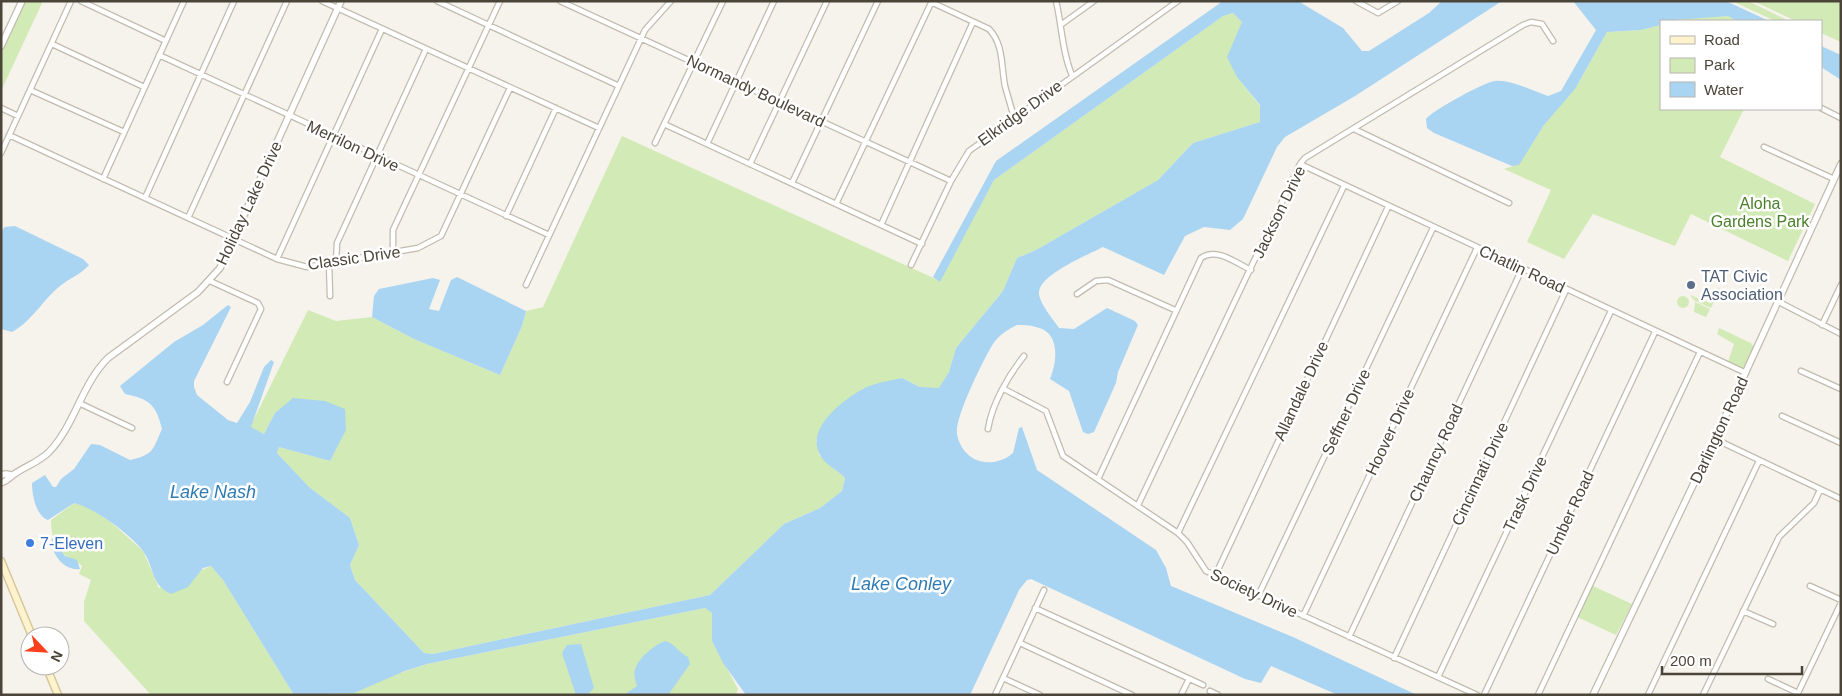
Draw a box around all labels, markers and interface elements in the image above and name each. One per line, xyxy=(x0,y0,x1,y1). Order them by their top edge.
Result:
legend xyxy=(1660,20,1822,110)
text: Road xyxy=(1704,31,1740,48)
street label: Normandy Boulevard xyxy=(684,52,828,130)
text: Park xyxy=(1704,56,1735,73)
street label: Elkridge Drive xyxy=(975,77,1065,149)
text: Water xyxy=(1704,81,1743,98)
street label: Merrilon Drive xyxy=(304,117,402,175)
street label: Holiday Lake Drive xyxy=(213,138,285,267)
street label: Jackson Drive xyxy=(1249,163,1309,261)
park label: Aloha Gardens Park xyxy=(1711,195,1810,230)
street label: Chatlin Road xyxy=(1476,242,1568,296)
street label: Classic Drive xyxy=(307,243,402,273)
place label: TAT Civic Association xyxy=(1701,268,1783,303)
marker: TAT Civic Association xyxy=(1685,279,1697,291)
street label: Allandale Drive xyxy=(1271,339,1331,443)
street label: Seffner Drive xyxy=(1319,366,1373,458)
street label: Darlington Road xyxy=(1687,374,1751,486)
street label: Hoover Drive xyxy=(1363,386,1417,478)
street label: Chauncy Road xyxy=(1406,401,1466,505)
street label: Cincinnati Drive xyxy=(1449,420,1511,528)
street label: Trask Drive xyxy=(1500,454,1550,534)
street label: Umber Road xyxy=(1543,468,1597,558)
water label: Lake Nash xyxy=(170,482,256,502)
place label: 7-Eleven xyxy=(40,535,103,552)
marker: 7-Eleven xyxy=(24,537,36,549)
street label: Society Drive xyxy=(1208,565,1300,621)
water label: Lake Conley xyxy=(851,574,952,594)
north arrow xyxy=(20,626,70,676)
scale bar xyxy=(1662,644,1802,676)
text: N xyxy=(47,649,66,664)
text: 200 m xyxy=(1670,652,1712,669)

